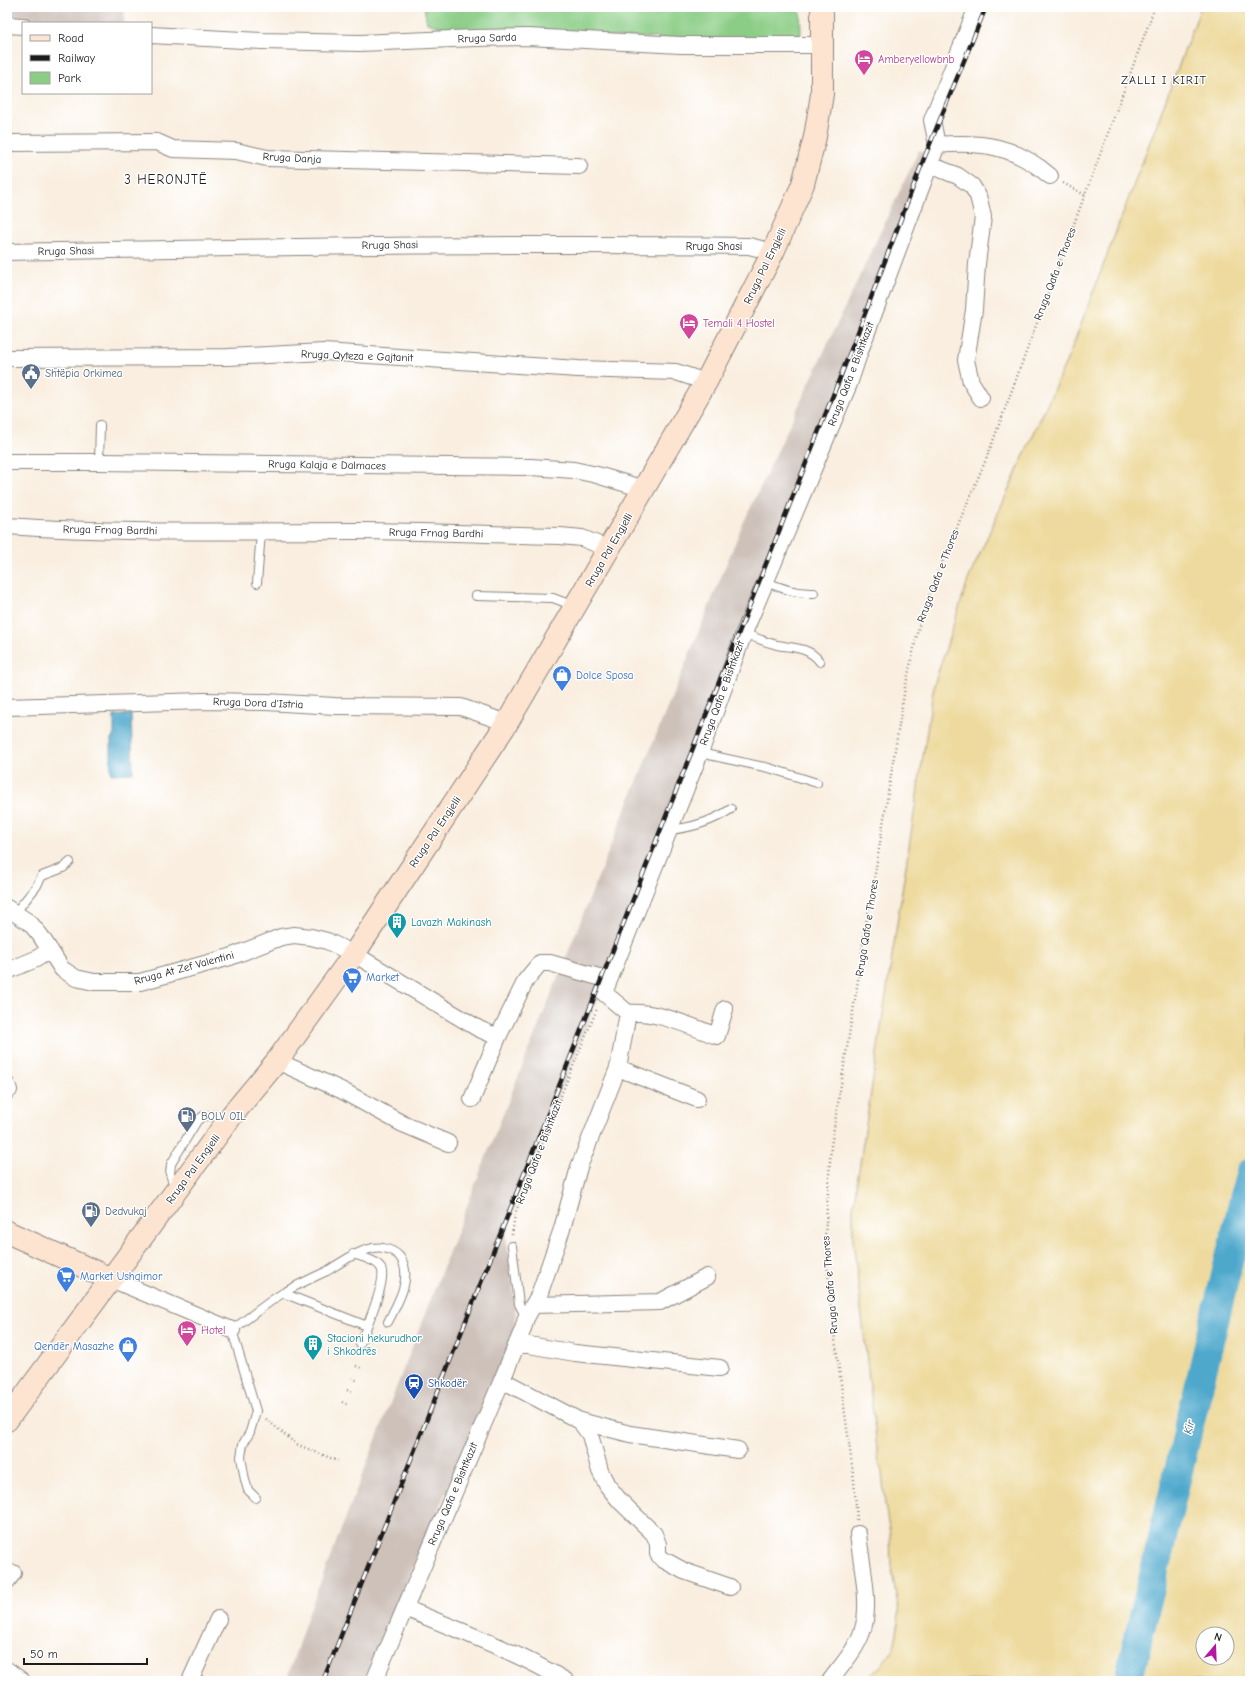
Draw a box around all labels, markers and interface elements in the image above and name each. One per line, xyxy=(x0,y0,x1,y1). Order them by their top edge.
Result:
legend xyxy=(22,22,152,94)
street label: Rruga Sarda xyxy=(457,30,517,46)
text: Road xyxy=(58,31,84,45)
hotel icon: Amberyellowbnb xyxy=(853,48,875,76)
text: Railway xyxy=(58,51,96,65)
place label: Amberyellowbnb xyxy=(878,53,955,66)
text: Park xyxy=(58,71,81,85)
district label: ZALLI I KIRIT xyxy=(1121,73,1207,87)
street label: Rruga Danja xyxy=(262,150,322,166)
district label: 3 HERONJTË xyxy=(124,171,208,187)
street label: Rruga Qafa e Thores xyxy=(1031,225,1079,322)
street label: Rruga Pal Engjelli xyxy=(741,226,789,306)
street label: Rruga Shasi xyxy=(362,238,418,252)
street label: Rruga Shasi xyxy=(686,240,742,253)
street label: Rruga Shasi xyxy=(38,244,94,258)
hotel icon: Temali 4 Hostel xyxy=(678,312,700,340)
place label: Temali 4 Hostel xyxy=(703,317,775,330)
street label: Rruga Qafa e Bishtkazit xyxy=(825,319,877,428)
street label: Rruga Qyteza e Gajtanit xyxy=(301,348,414,364)
public building icon: Shtëpia Orkimea xyxy=(20,362,42,390)
place label: Shtëpia Orkimea xyxy=(45,367,123,380)
street label: Rruga Kalaja e Dalmaces xyxy=(268,457,386,473)
street label: Rruga Pal Engjelli xyxy=(583,511,635,589)
street label: Rruga Frnag Bardhi xyxy=(63,523,157,537)
street label: Rruga Frnag Bardhi xyxy=(389,526,483,540)
street label: Rruga Qafa e Thores xyxy=(914,527,962,624)
street label: Rruga Qafa e Bishtkazit xyxy=(697,638,747,747)
shop icon: Dolce Sposa xyxy=(551,664,573,692)
place label: Dolce Sposa xyxy=(576,669,634,682)
street label: Rruga Dora d'Istria xyxy=(213,695,303,711)
street label: Rruga Pal Engjelli xyxy=(406,794,464,870)
street label: Rruga Qafa e Thores xyxy=(853,878,881,978)
building icon: Lavazh Makinash xyxy=(386,911,408,939)
place label: Lavazh Makinash xyxy=(411,916,491,929)
street label: Rruga At Zef Valentini xyxy=(133,948,235,988)
supermarket icon: Market xyxy=(341,966,363,994)
place label: Market xyxy=(366,971,400,984)
street label: Rruga Qafa e Bishtkazit xyxy=(513,1097,565,1206)
fuel station icon: BOLV OIL xyxy=(176,1105,198,1133)
place label: BOLV OIL xyxy=(201,1110,246,1123)
street label: Rruga Pal Engjelli xyxy=(163,1132,223,1206)
fuel station icon: Dedvukaj xyxy=(80,1200,102,1228)
place label: Dedvukaj xyxy=(105,1205,147,1218)
street label: Rruga Qafa e Thores xyxy=(819,1235,841,1335)
supermarket icon: Market Ushqimor xyxy=(55,1265,77,1293)
place label: Market Ushqimor xyxy=(80,1270,163,1283)
hotel icon: Hotel xyxy=(176,1319,198,1347)
place label: Hotel xyxy=(201,1324,225,1337)
place label: Stacioni hekurudhor i Shkodrës xyxy=(327,1332,422,1358)
building icon: Stacioni hekurudhor i Shkodrës xyxy=(302,1333,324,1361)
shop icon: Qendër Masazhe xyxy=(117,1335,139,1363)
place label: Qendër Masazhe xyxy=(34,1340,114,1353)
station icon: Shkodër xyxy=(403,1372,425,1400)
place label: Shkodër xyxy=(428,1377,467,1390)
water label: Kir xyxy=(1181,1417,1198,1435)
street label: Rruga Qafa e Bishtkazit xyxy=(425,1440,481,1547)
north arrow xyxy=(1195,1626,1235,1666)
text: N xyxy=(1213,1630,1224,1644)
scale bar xyxy=(24,1640,147,1666)
text: 50 m xyxy=(30,1647,58,1661)

